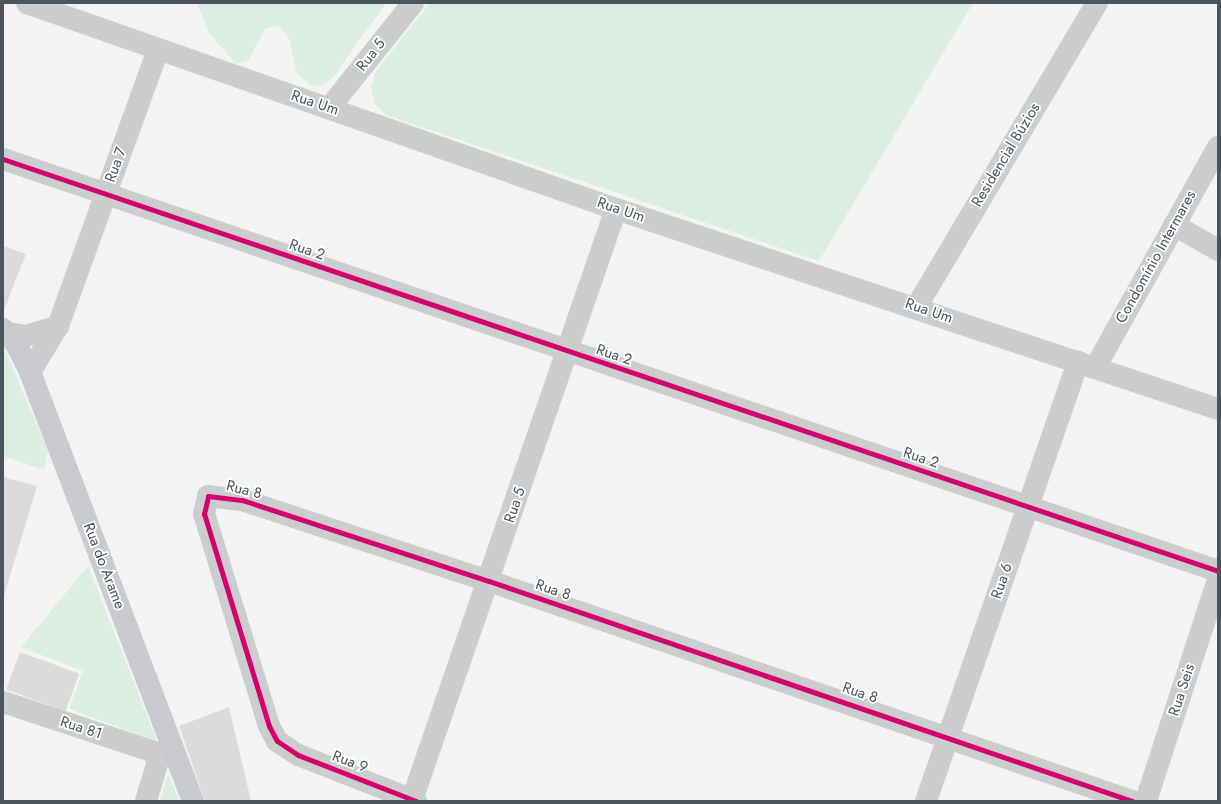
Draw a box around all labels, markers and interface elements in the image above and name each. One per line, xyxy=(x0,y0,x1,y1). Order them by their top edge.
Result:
street label: Rua 5 xyxy=(353,35,389,75)
street label: Rua Um xyxy=(289,87,341,119)
street label: Residencial Búzios xyxy=(968,100,1044,210)
street label: Rua 7 xyxy=(101,145,131,185)
street label: Condomínio Intermares xyxy=(1112,188,1200,326)
street label: Rua Um xyxy=(595,194,647,226)
street label: Rua 2 xyxy=(287,236,327,264)
street label: Rua Um xyxy=(903,295,955,327)
street label: Rua 2 xyxy=(594,341,634,369)
street label: Rua 2 xyxy=(901,444,941,472)
street label: Rua 8 xyxy=(224,477,264,503)
street label: Rua 5 xyxy=(501,485,529,525)
street label: Rua do Arame xyxy=(79,520,129,612)
street label: Rua 6 xyxy=(988,561,1016,601)
street label: Rua 8 xyxy=(533,576,573,604)
street label: Rua Seis xyxy=(1165,662,1199,718)
street label: Rua 8 xyxy=(840,679,880,707)
street label: Rua 81 xyxy=(58,713,104,743)
street label: Rua 9 xyxy=(330,747,370,777)

